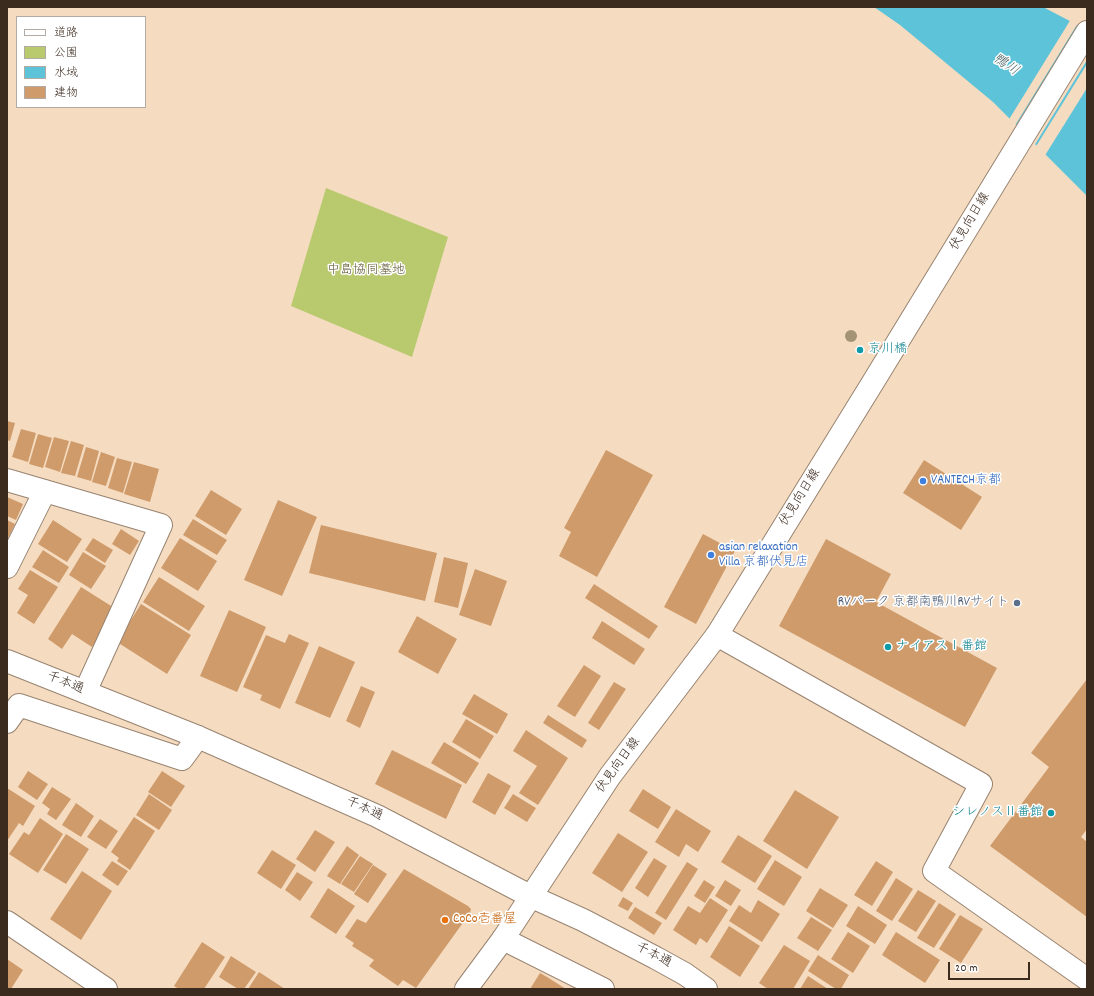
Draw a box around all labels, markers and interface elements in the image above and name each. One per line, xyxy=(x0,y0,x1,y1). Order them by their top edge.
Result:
legend xyxy=(16,16,146,108)
text: 道路 xyxy=(54,25,78,42)
text: 公園 xyxy=(54,45,78,62)
water label: 鴨川 xyxy=(989,51,1021,81)
text: 水域 xyxy=(54,65,78,82)
text: 建物 xyxy=(54,85,78,102)
street label: 伏見向日線 xyxy=(948,190,994,254)
park label: 中島協同墓地 xyxy=(327,263,405,279)
place label: 京川橋 xyxy=(868,342,907,358)
marker: 京川橋 xyxy=(855,345,865,355)
street label: 伏見向日線 xyxy=(777,466,825,530)
place label: VANTECH京都 xyxy=(931,473,1001,489)
marker: VANTECH京都 xyxy=(918,476,928,486)
place label: asian relaxation Villa 京都伏見店 xyxy=(719,540,808,571)
marker: asian relaxation Villa 京都伏見店 xyxy=(706,550,716,560)
place label: RVパーク 京都南鴨川RVサイト xyxy=(838,595,1009,611)
marker: RVパーク 京都南鴨川RVサイト xyxy=(1012,598,1022,608)
place label: ナイアスⅠ番館 xyxy=(896,639,987,655)
marker: ナイアスⅠ番館 xyxy=(883,642,893,652)
street label: 千本通 xyxy=(44,669,86,699)
street label: 伏見向日線 xyxy=(594,735,644,797)
street label: 千本通 xyxy=(343,795,385,825)
place label: シレノスⅡ番館 xyxy=(952,805,1043,821)
marker: シレノスⅡ番館 xyxy=(1046,808,1056,818)
place label: CoCo壱番屋 xyxy=(453,912,516,928)
marker: CoCo壱番屋 xyxy=(440,915,450,925)
street label: 千本通 xyxy=(632,940,674,972)
scale bar xyxy=(950,954,1032,980)
text: 20 m xyxy=(955,960,978,977)

